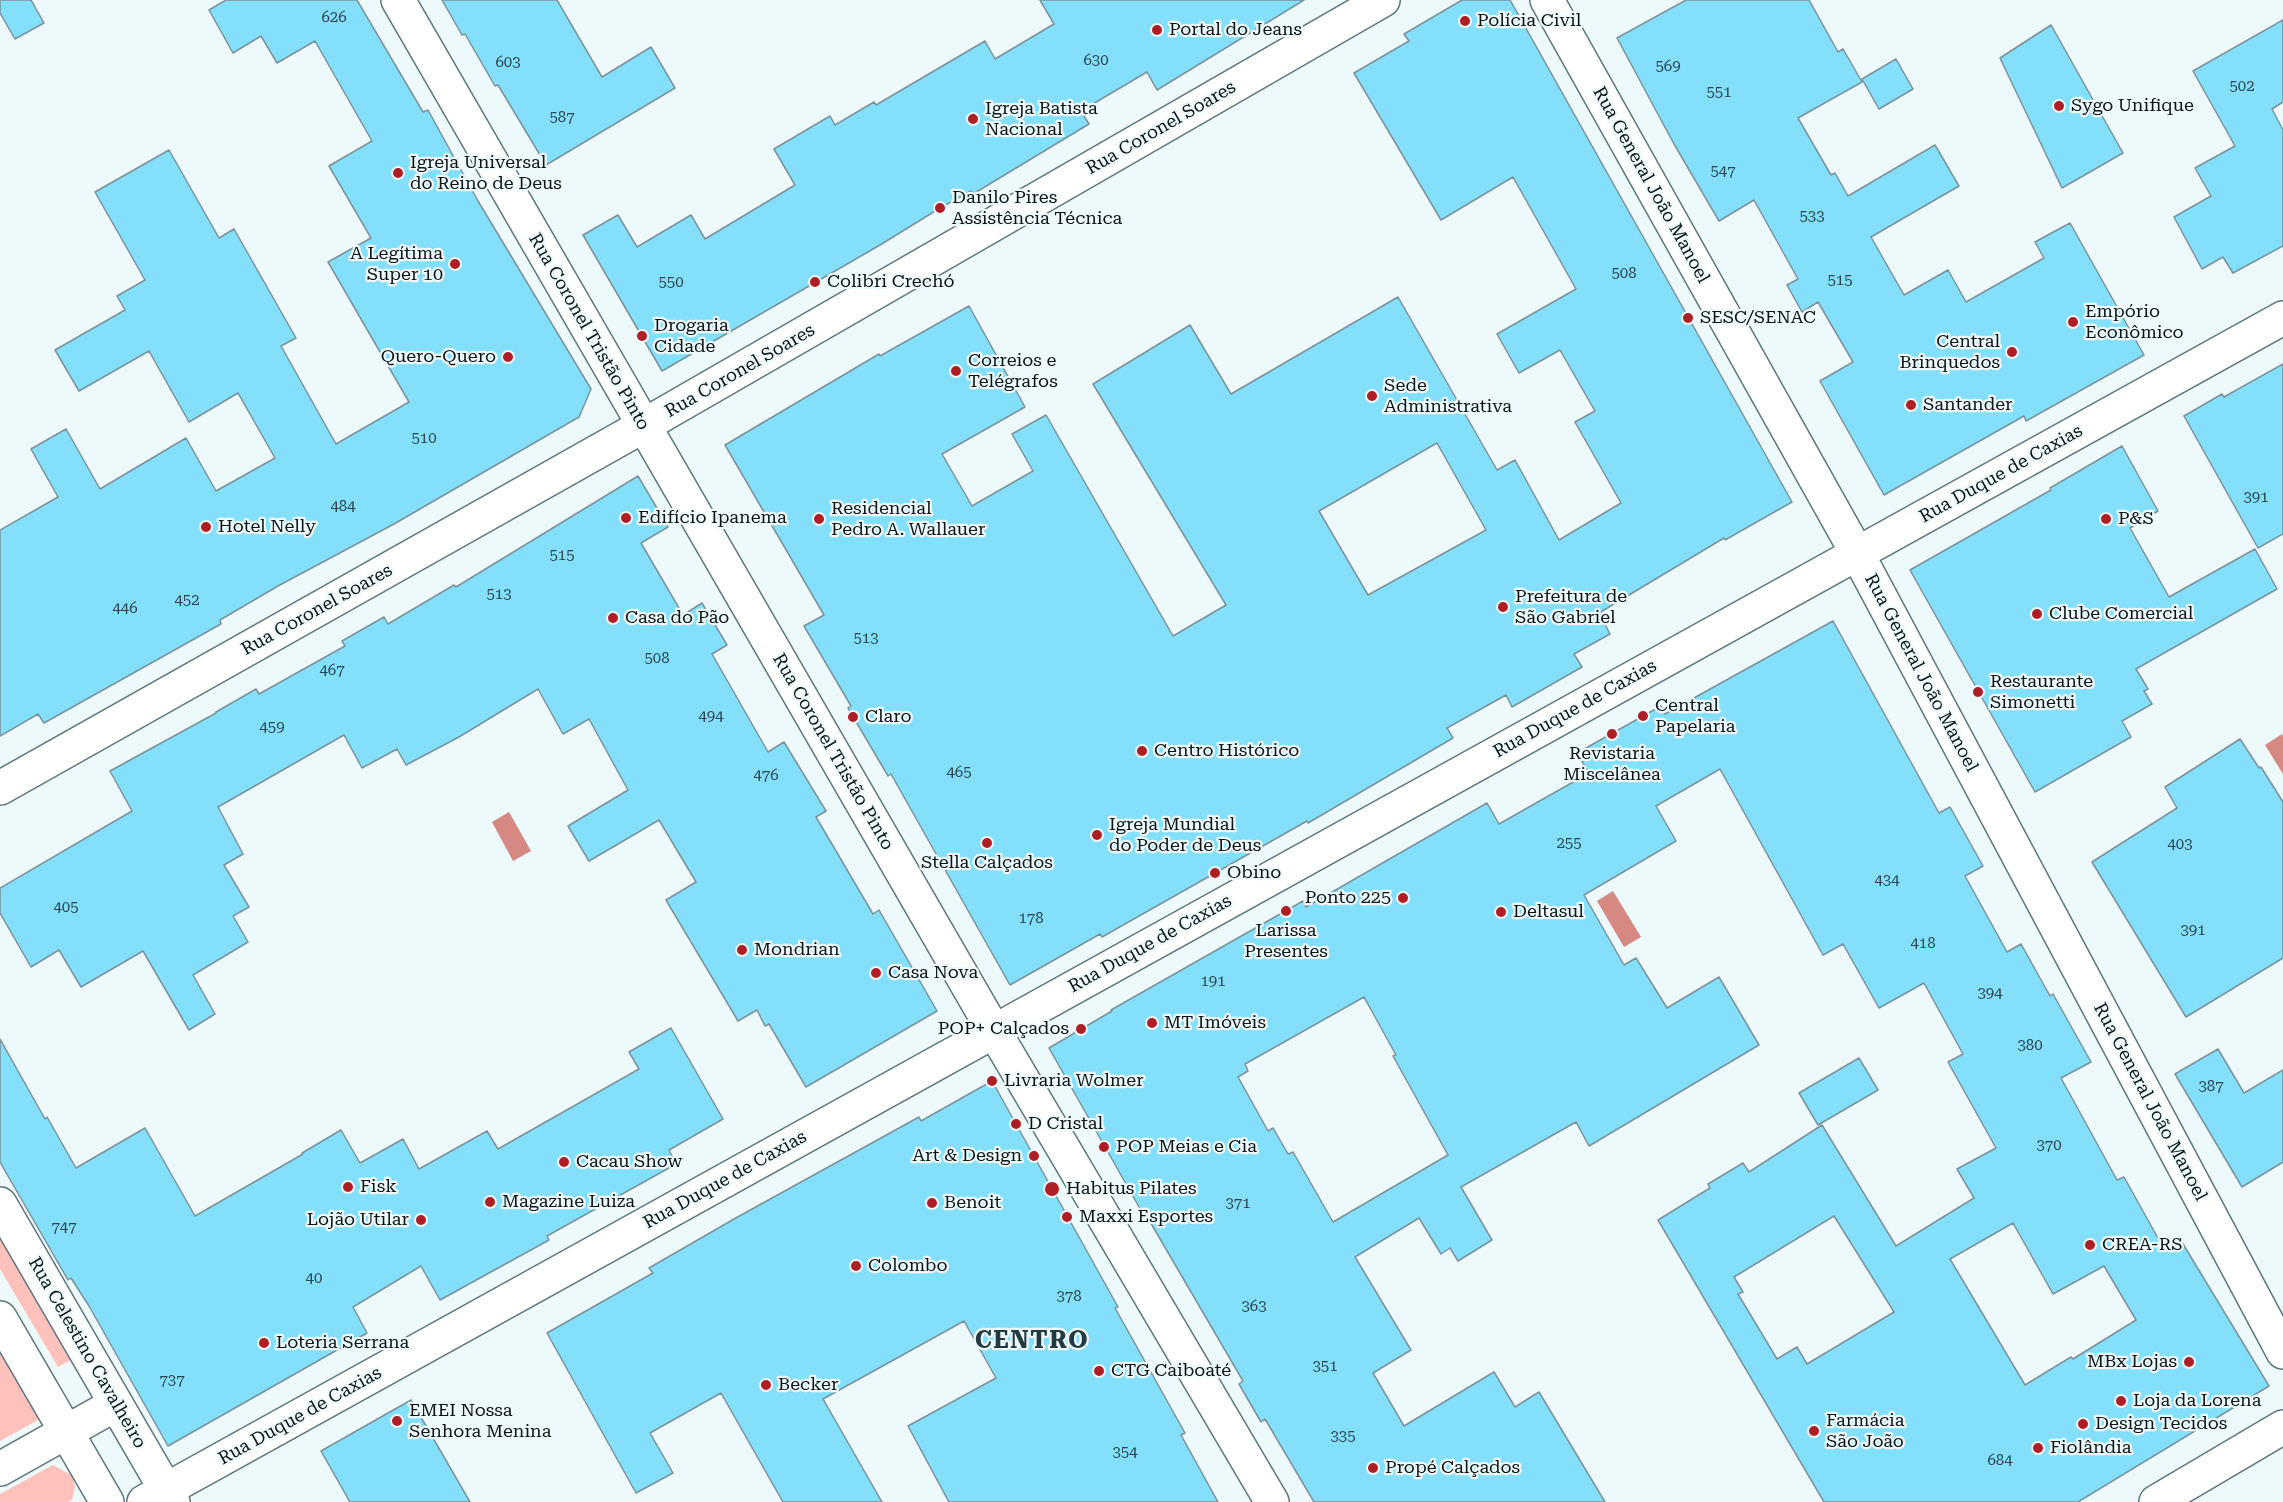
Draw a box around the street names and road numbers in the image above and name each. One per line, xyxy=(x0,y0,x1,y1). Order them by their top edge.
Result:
street label: Rua Coronel Soares xyxy=(1082,76,1240,180)
street label: Rua General João Manoel xyxy=(1588,83,1714,287)
street label: Rua Coronel Tristão Pinto xyxy=(524,230,654,434)
street label: Rua Coronel Soares xyxy=(661,319,819,423)
street label: Rua Duque de Caxias xyxy=(1916,420,2086,528)
street label: Rua Coronel Soares xyxy=(238,560,396,660)
street label: Rua General João Manoel xyxy=(1860,570,1982,776)
street label: Rua Coronel Tristão Pinto xyxy=(768,650,898,854)
street label: Rua Duque de Caxias xyxy=(1490,655,1660,763)
street label: Rua Duque de Caxias xyxy=(1065,890,1235,998)
street label: Rua General João Manoel xyxy=(2089,999,2211,1205)
street label: Rua Duque de Caxias xyxy=(640,1126,810,1234)
street label: Rua Celestino Cavalheiro xyxy=(23,1254,151,1452)
street label: Rua Duque de Caxias xyxy=(215,1362,385,1470)

